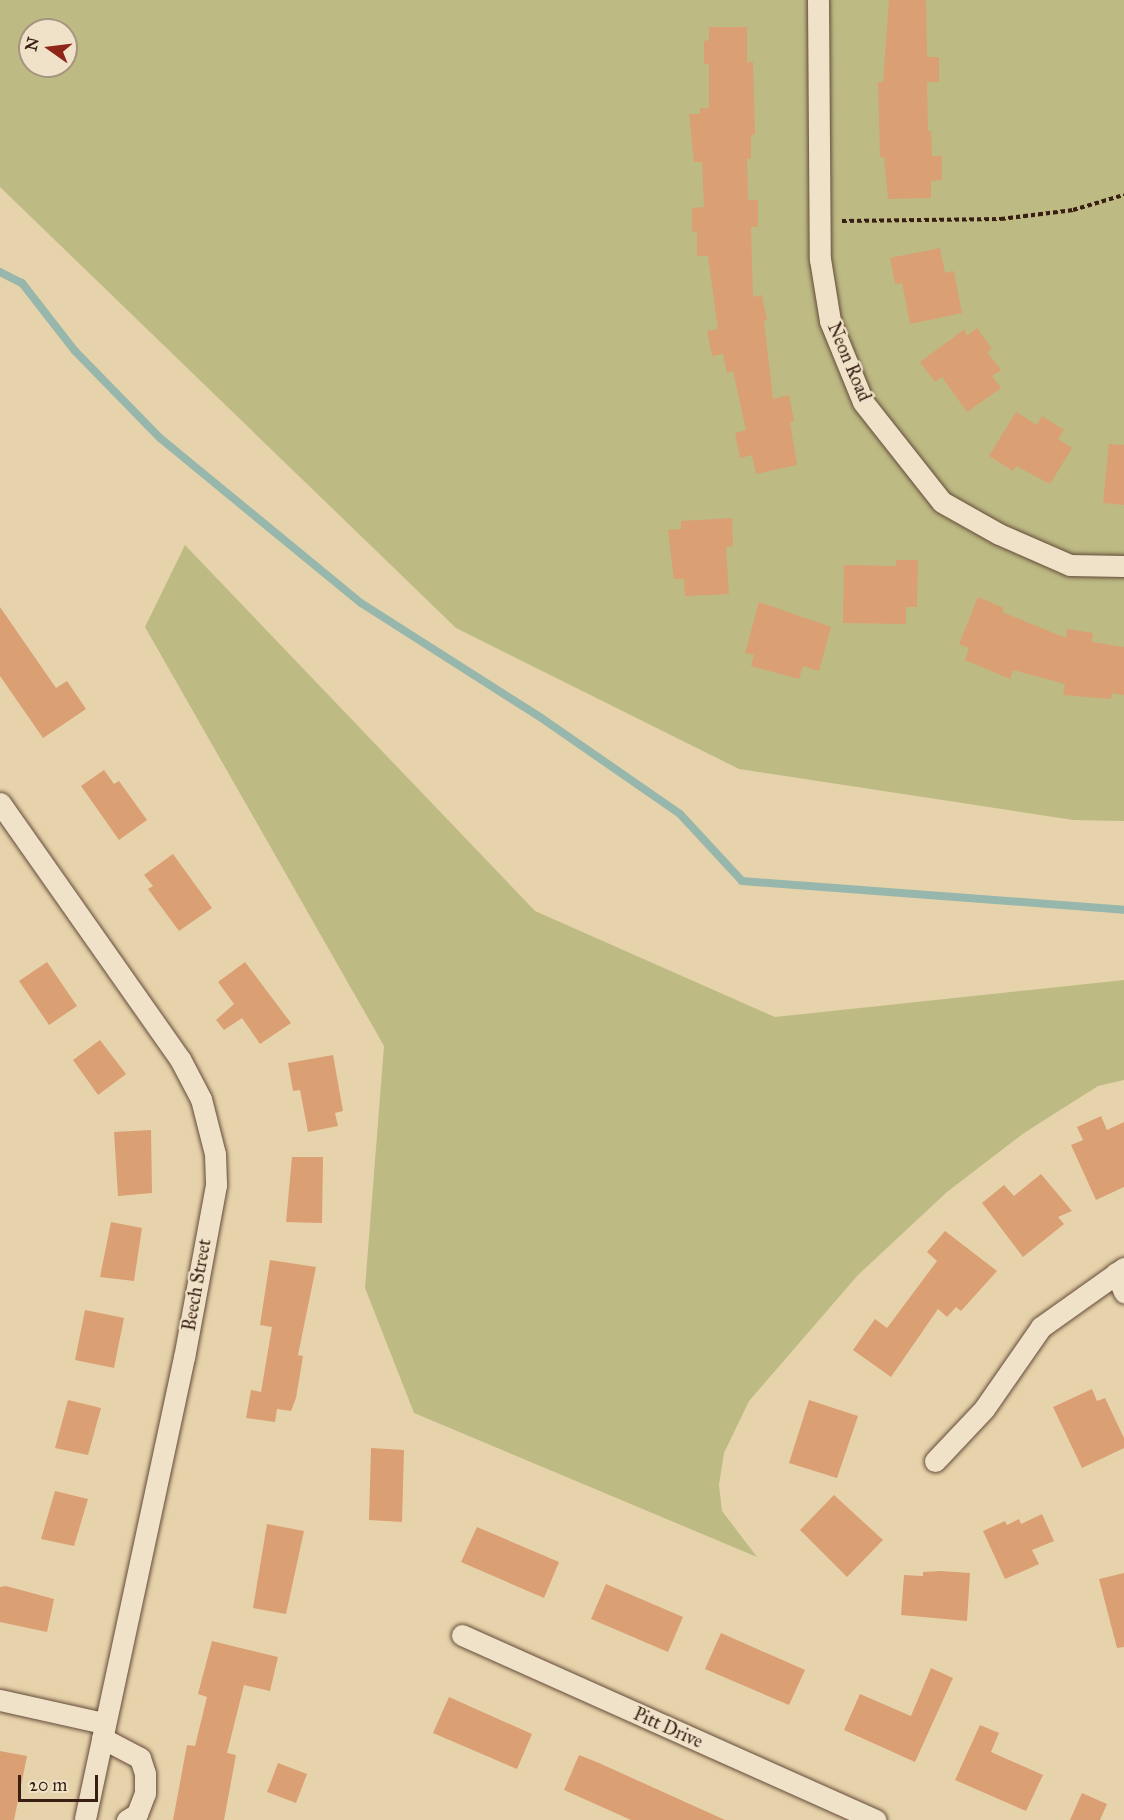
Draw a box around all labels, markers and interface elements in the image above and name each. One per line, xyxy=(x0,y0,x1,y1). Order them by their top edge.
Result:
north arrow xyxy=(18,18,78,78)
text: N xyxy=(21,35,43,53)
street label: Neon Road xyxy=(823,319,875,405)
street label: Beech Street xyxy=(178,1237,216,1333)
street label: Pitt Drive xyxy=(630,1703,706,1753)
scale bar xyxy=(21,1763,100,1801)
text: 20 m xyxy=(29,1774,67,1796)

